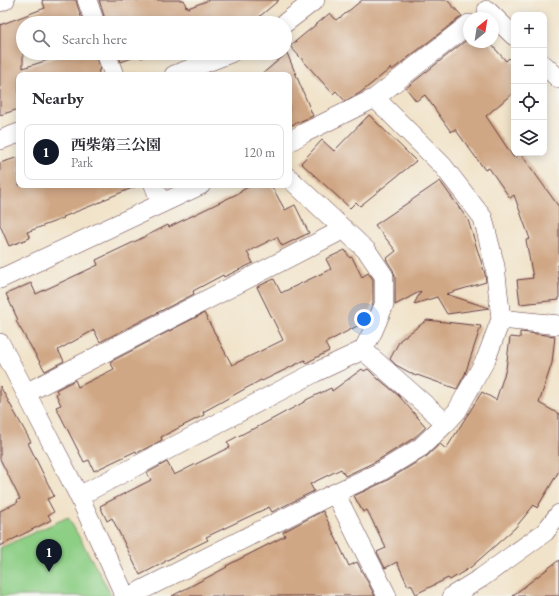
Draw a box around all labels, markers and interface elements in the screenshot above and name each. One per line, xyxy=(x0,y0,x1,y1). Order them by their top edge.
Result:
north arrow xyxy=(463,12,499,48)
map controls xyxy=(511,12,547,156)
button: + xyxy=(511,12,547,48)
search box xyxy=(16,16,292,60)
icon: search xyxy=(30,27,52,49)
text: Search here xyxy=(62,29,127,48)
button: − xyxy=(511,48,547,84)
button: locate xyxy=(511,84,547,120)
text: Nearby xyxy=(32,87,84,109)
button: layers xyxy=(511,120,547,156)
text: 西柴第三公園 xyxy=(71,135,161,154)
text: 1 xyxy=(43,144,49,161)
text: 120 m xyxy=(244,144,275,161)
text: Park xyxy=(71,154,93,171)
your location xyxy=(354,309,374,329)
pin: 1 xyxy=(36,539,62,572)

